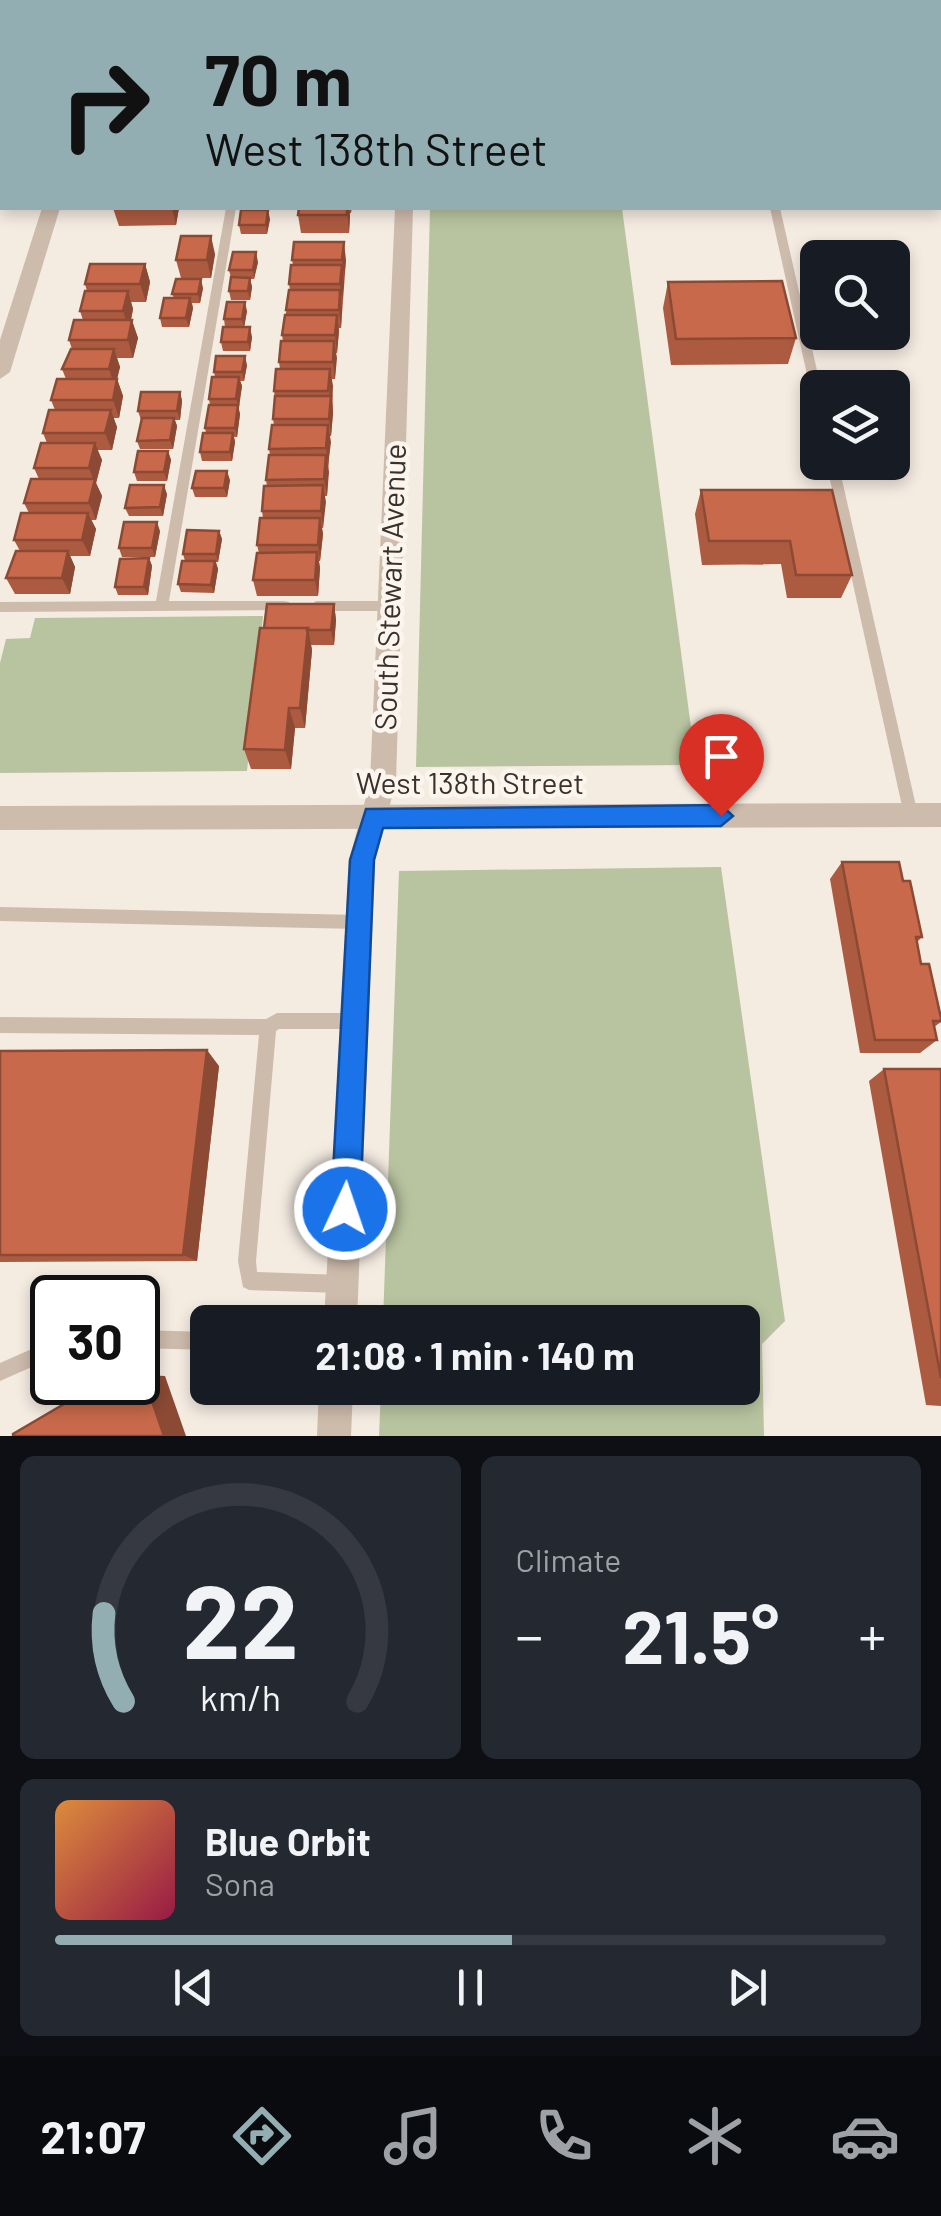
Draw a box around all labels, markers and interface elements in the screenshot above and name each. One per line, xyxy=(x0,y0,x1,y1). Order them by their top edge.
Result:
text: 70 m xyxy=(205,36,352,120)
icon: right xyxy=(40,40,170,170)
text: West 138th Street xyxy=(205,121,548,175)
map controls xyxy=(800,240,910,480)
button: search xyxy=(800,240,910,350)
button: layers xyxy=(800,370,910,480)
street label: South Stewart Avenue xyxy=(366,443,412,731)
pin xyxy=(679,714,764,817)
icon: arrive xyxy=(694,729,749,784)
street label: West 138th Street xyxy=(356,764,584,800)
position arrow xyxy=(293,1157,397,1261)
speed limit sign: 30 xyxy=(30,1275,160,1405)
text: 21:08 · 1 min · 140 m xyxy=(315,1332,635,1378)
text: Climate xyxy=(516,1540,621,1578)
text: 22 xyxy=(182,1555,298,1680)
text: 21.5° xyxy=(622,1589,779,1679)
text: − xyxy=(516,1601,543,1667)
text: + xyxy=(858,1601,886,1667)
text: km/h xyxy=(200,1675,281,1718)
text: Blue Orbit xyxy=(205,1818,371,1864)
text: Sona xyxy=(205,1864,275,1902)
icon: previous xyxy=(166,1960,221,2015)
icon: pause xyxy=(443,1960,498,2015)
icon: next xyxy=(720,1960,775,2015)
icon: directions xyxy=(227,2101,297,2171)
icon: music xyxy=(378,2101,448,2171)
icon: phone xyxy=(529,2101,599,2171)
icon: climate xyxy=(680,2101,750,2171)
icon: car xyxy=(830,2101,900,2171)
text: 21:07 xyxy=(40,2109,146,2163)

